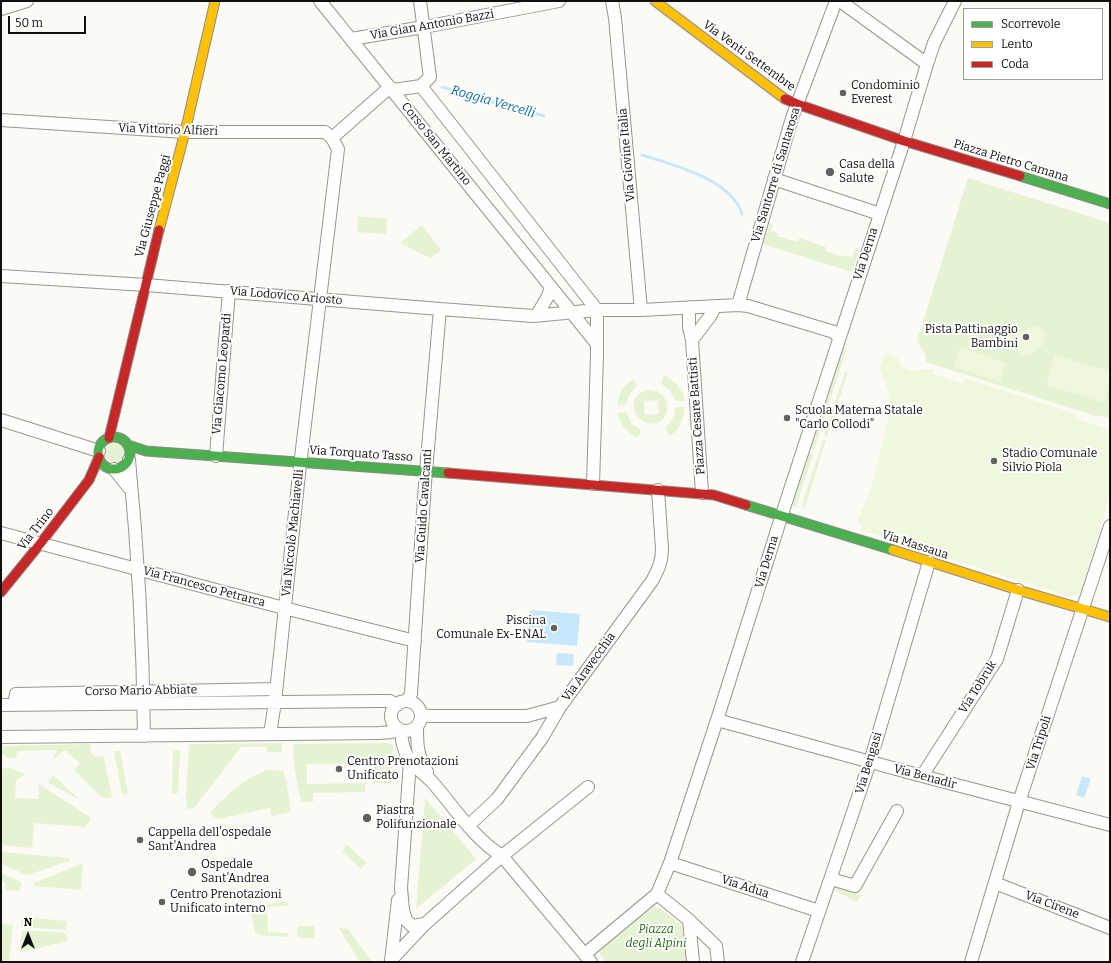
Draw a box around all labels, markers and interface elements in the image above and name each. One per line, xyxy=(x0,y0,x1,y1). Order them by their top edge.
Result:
street label: Via Gian Antonio Bazzi xyxy=(369,7,495,43)
scale bar xyxy=(10,8,88,34)
legend xyxy=(963,8,1103,80)
text: 50 m xyxy=(15,16,43,30)
text: Scorrevole xyxy=(1001,17,1060,31)
street label: Via Venti Settembre xyxy=(700,18,798,94)
text: Lento xyxy=(1001,37,1033,51)
text: Coda xyxy=(1001,57,1029,71)
place label: Condominio Everest xyxy=(851,79,920,107)
water label: Roggia Vercelli xyxy=(449,83,537,121)
marker: Condominio Everest xyxy=(838,88,848,98)
street label: Corso San Martino xyxy=(398,100,474,188)
street label: Via Santorre di Santarosa xyxy=(749,106,803,244)
street label: Via Giovine Italia xyxy=(616,108,638,202)
street label: Via Vittorio Alfieri xyxy=(118,121,218,139)
street label: Piazza Pietro Camana xyxy=(952,137,1070,185)
street label: Via Giuseppe Paggi xyxy=(132,153,174,259)
place label: Casa della Salute xyxy=(839,158,895,186)
marker: Casa della Salute xyxy=(824,166,836,178)
street label: Via Derna xyxy=(851,226,881,282)
street label: Via Lodovico Ariosto xyxy=(229,284,343,308)
street label: Via Giacomo Leopardi xyxy=(210,313,234,435)
place label: Pista Pattinaggio Bambini xyxy=(925,323,1018,351)
marker: Pista Pattinaggio Bambini xyxy=(1021,332,1031,342)
street label: Piazza Cesare Battisti xyxy=(686,357,708,475)
place label: Scuola Materna Statale "Carlo Collodi" xyxy=(795,404,923,432)
marker: Scuola Materna Statale "Carlo Collodi" xyxy=(782,413,792,423)
street label: Via Torquato Tasso xyxy=(309,443,413,465)
place label: Stadio Comunale Silvio Piola xyxy=(1002,447,1097,475)
street label: Via Guido Cavalcanti xyxy=(413,449,435,563)
marker: Stadio Comunale Silvio Piola xyxy=(989,456,999,466)
street label: Via Niccolò Machiavelli xyxy=(279,469,307,597)
street label: Via Trino xyxy=(15,505,57,553)
street label: Via Massaua xyxy=(880,527,950,563)
street label: Via Derna xyxy=(752,534,782,590)
street label: Via Francesco Petrarca xyxy=(141,564,267,610)
place label: Piscina Comunale Ex-ENAL xyxy=(436,614,546,642)
marker: Piscina Comunale Ex-ENAL xyxy=(549,623,559,633)
street label: Via Aravecchia xyxy=(559,630,619,704)
street label: Via Tobruk xyxy=(956,658,1000,716)
street label: Corso Mario Abbiate xyxy=(85,683,197,699)
street label: Via Tripoli xyxy=(1023,714,1055,772)
street label: Via Bengasi xyxy=(853,730,885,796)
place label: Centro Prenotazioni Unificato xyxy=(347,755,459,783)
street label: Via Benadir xyxy=(892,762,958,792)
marker: Centro Prenotazioni Unificato xyxy=(334,764,344,774)
place label: Piastra Polifunzionale xyxy=(376,804,457,832)
marker: Piastra Polifunzionale xyxy=(361,812,373,824)
place label: Cappella dell'ospedale Sant'Andrea xyxy=(148,826,271,854)
marker: Cappella dell'ospedale Sant'Andrea xyxy=(135,835,145,845)
place label: Ospedale Sant'Andrea xyxy=(201,858,269,886)
marker: Ospedale Sant'Andrea xyxy=(186,866,198,878)
street label: Via Adua xyxy=(719,872,771,902)
place label: Centro Prenotazioni Unificato interno xyxy=(170,888,282,916)
street label: Via Cirene xyxy=(1023,888,1081,922)
marker: Centro Prenotazioni Unificato interno xyxy=(157,897,167,907)
north arrow xyxy=(8,915,48,955)
text: N xyxy=(24,916,32,929)
park label: Piazza degli Alpini xyxy=(625,923,687,951)

